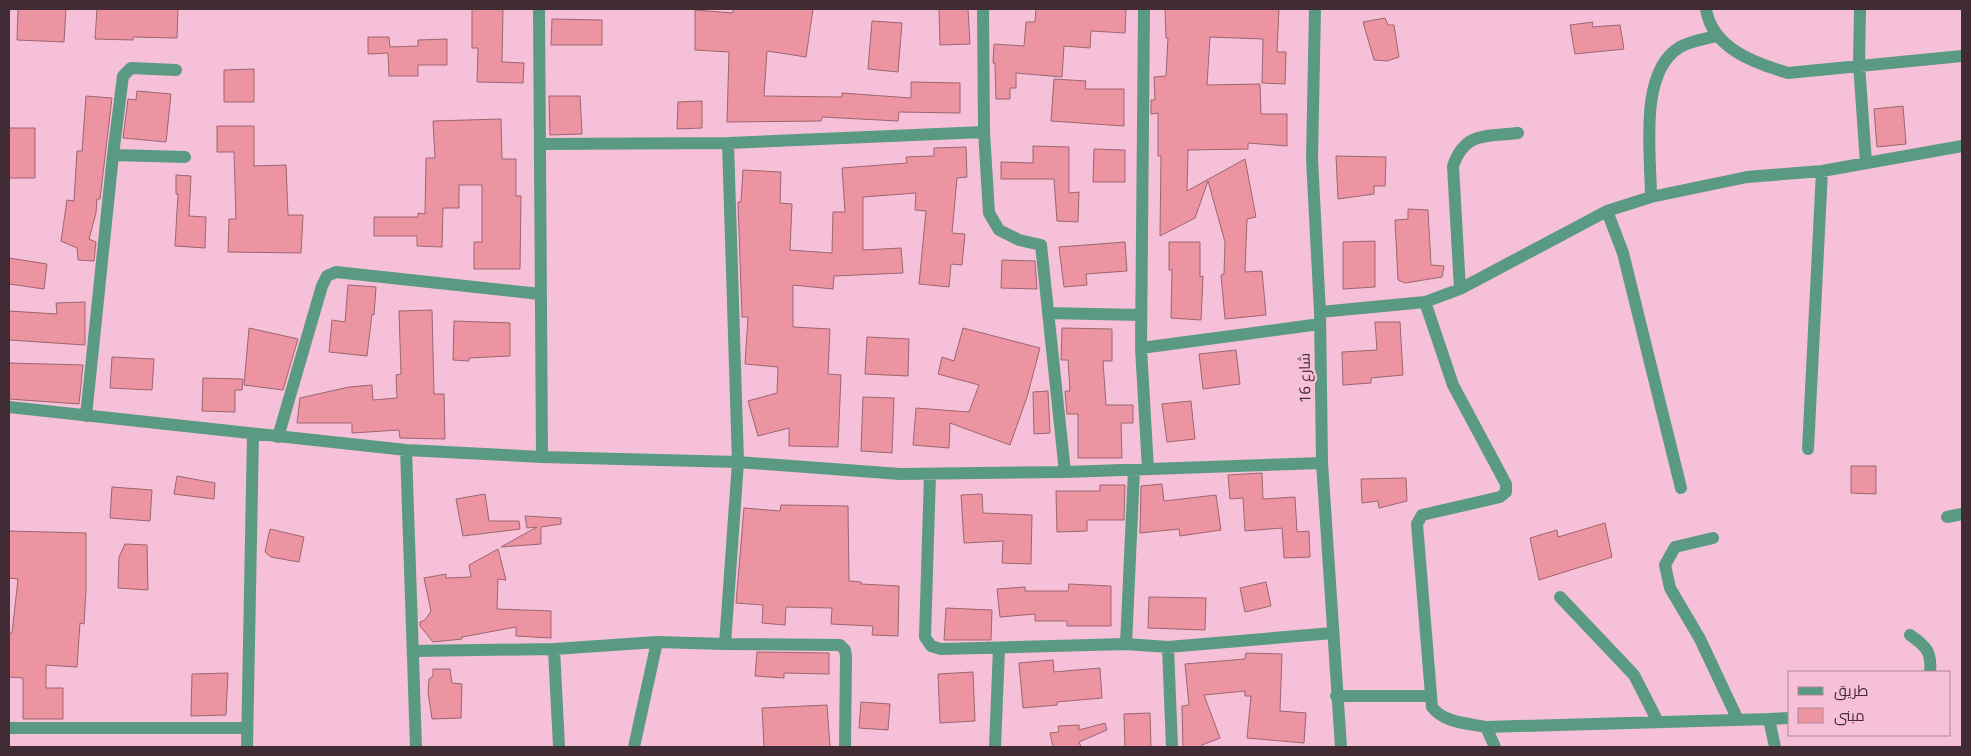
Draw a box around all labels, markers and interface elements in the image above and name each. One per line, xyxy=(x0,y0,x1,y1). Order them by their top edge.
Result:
street label: شارع 16 xyxy=(1294,353,1316,403)
legend xyxy=(1788,671,1951,736)
text: طريق xyxy=(1834,680,1868,701)
text: مبنى xyxy=(1834,705,1865,726)

